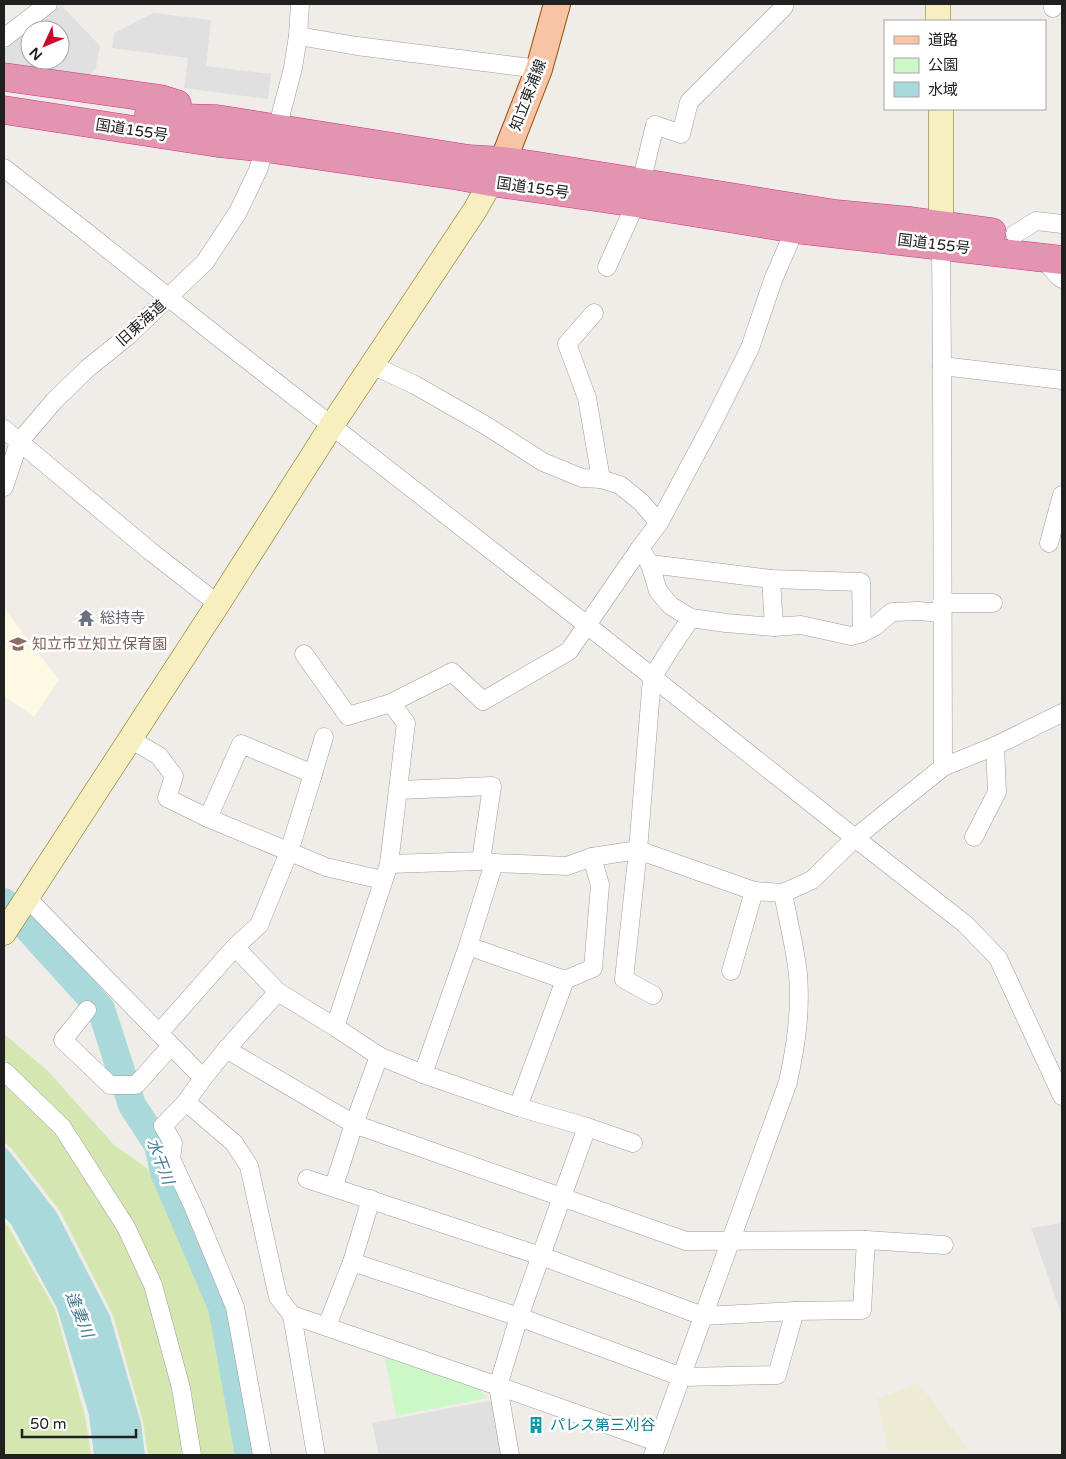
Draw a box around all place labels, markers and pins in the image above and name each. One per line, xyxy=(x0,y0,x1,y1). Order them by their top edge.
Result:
temple icon: 総持寺 xyxy=(76,608,96,628)
place label: 総持寺 xyxy=(100,609,145,627)
school or university icon: 知立市立知立保育園 xyxy=(8,634,28,654)
place label: 知立市立知立保育園 xyxy=(32,635,167,653)
building icon: パレス第三刈谷 xyxy=(526,1415,546,1435)
place label: パレス第三刈谷 xyxy=(550,1416,655,1434)

